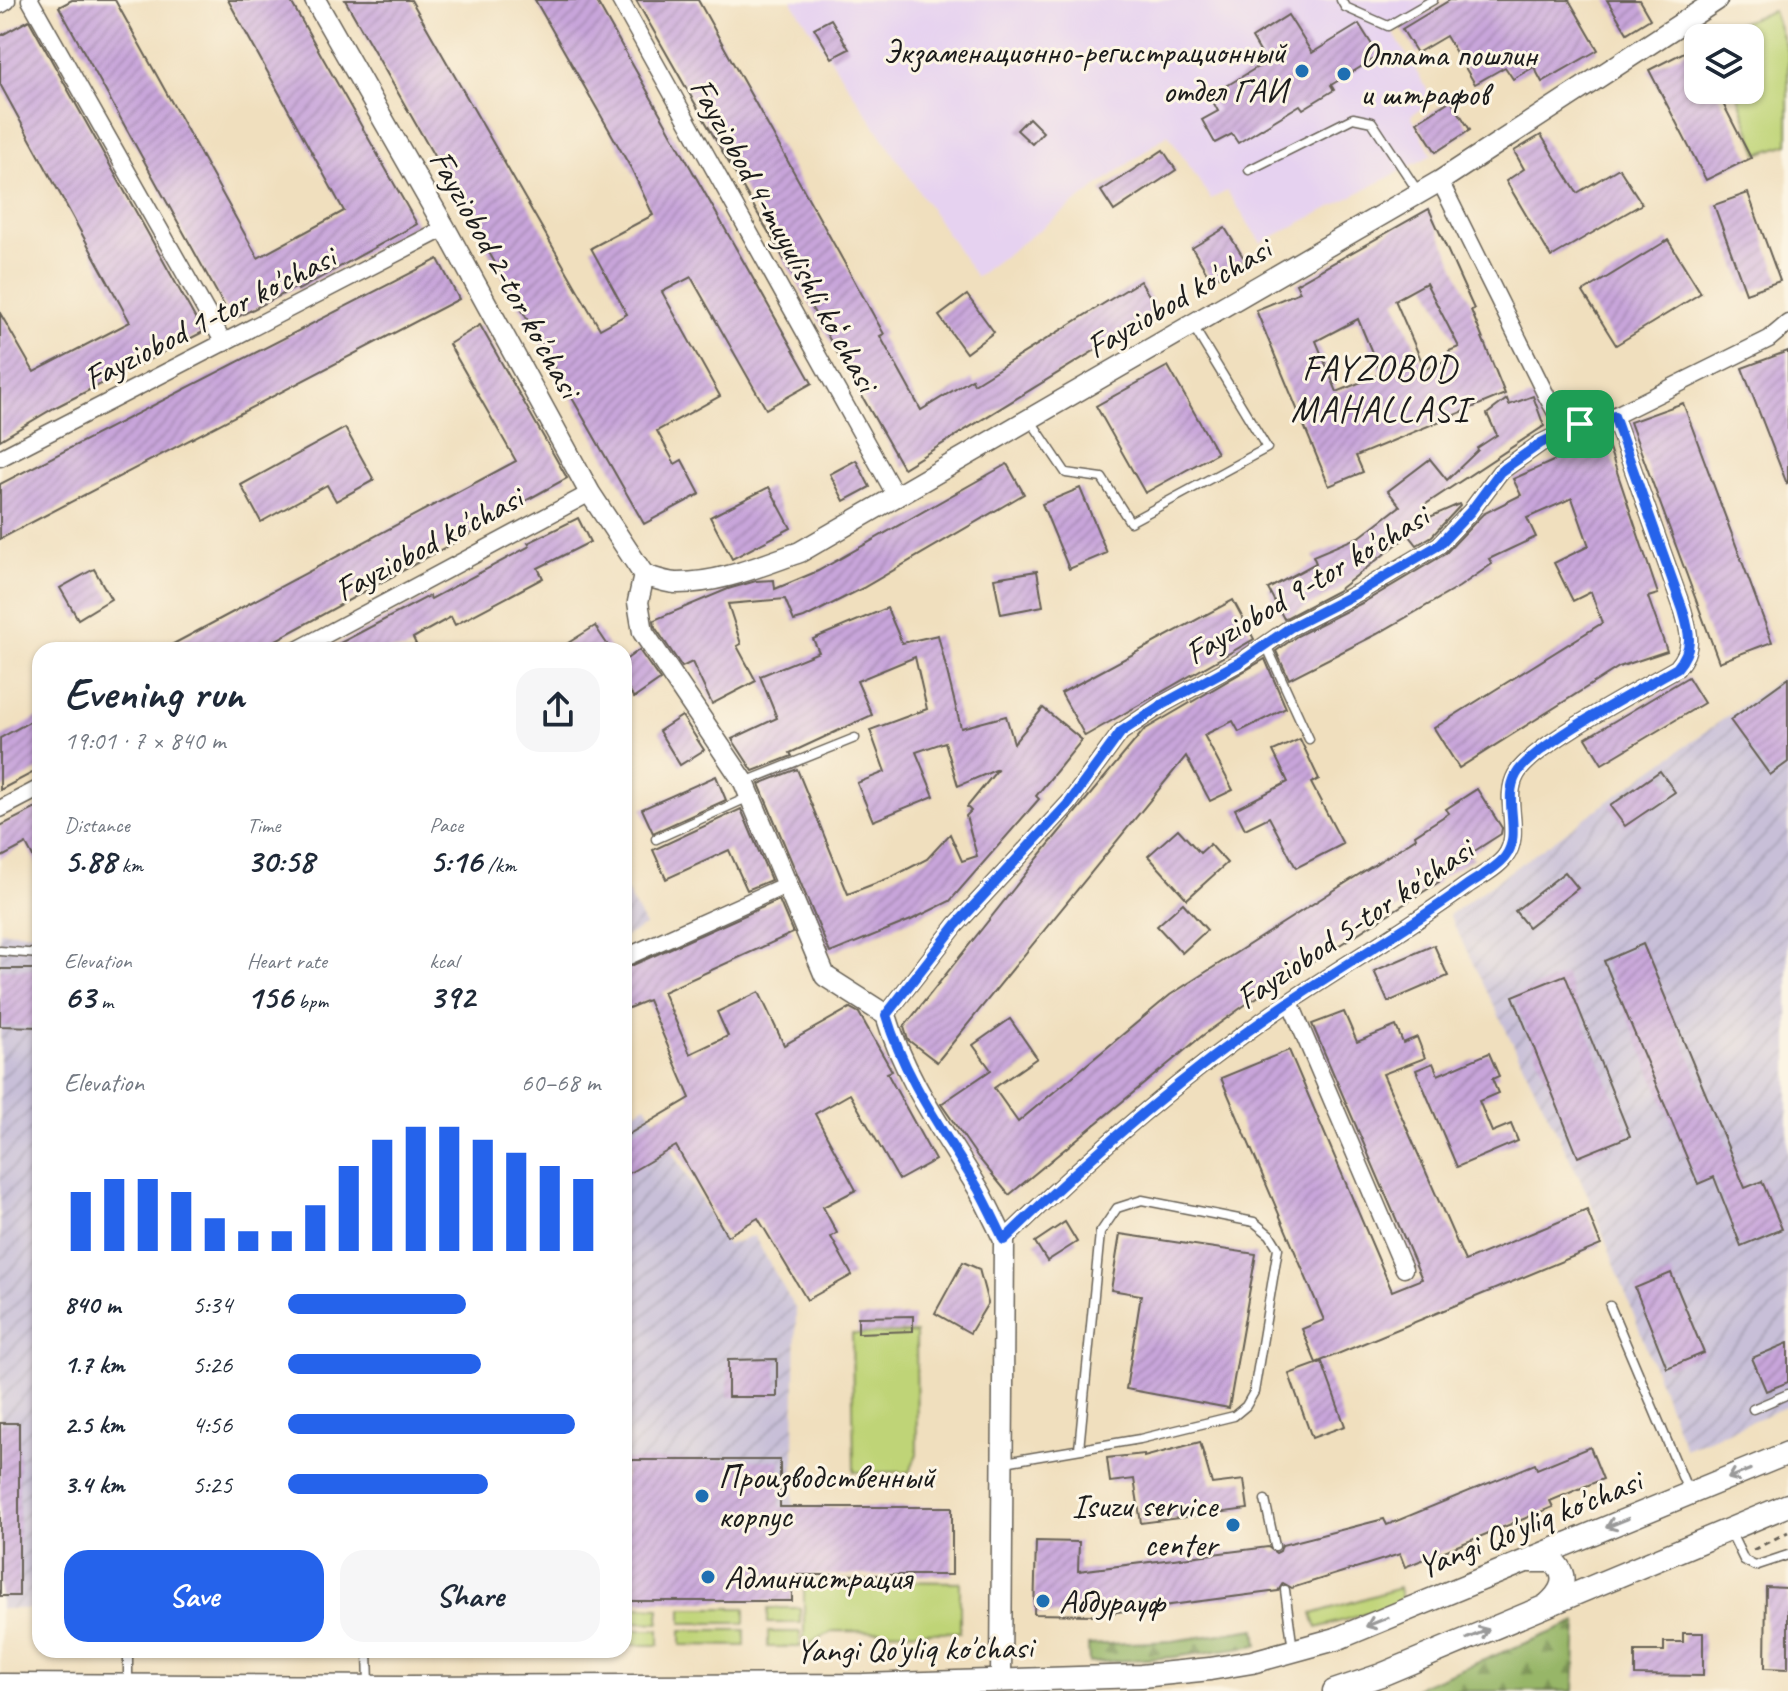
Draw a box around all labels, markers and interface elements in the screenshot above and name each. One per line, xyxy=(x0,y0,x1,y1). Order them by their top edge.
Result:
map controls xyxy=(1684,24,1764,104)
button: layers xyxy=(1684,24,1764,104)
place label: Экзаменационно-регистрационный отдел ГАИ xyxy=(883,30,1292,112)
place label: Оплата пошлин и штрафов xyxy=(1360,33,1539,115)
marker: Экзаменационно-регистрационный отдел ГАИ xyxy=(1293,62,1311,80)
marker: Оплата пошлин и штрафов xyxy=(1335,65,1353,83)
street label: Fayziobod 4-muyulishli koʻchasi xyxy=(681,70,890,402)
street label: Fayziobod 2-tor ko'chasi xyxy=(420,142,593,408)
street label: Fayziobod ko'chasi xyxy=(1078,225,1281,368)
street label: Fayziobod 1-tor ko'chasi xyxy=(76,234,345,399)
district label: FAYZOBOD MAHALLASI xyxy=(1291,345,1475,432)
pin xyxy=(1546,390,1614,458)
icon: arrive xyxy=(1558,402,1602,446)
street label: Fayziobod ko'chasi xyxy=(327,474,533,611)
street label: Fayziobod 9-tor ko'chasi xyxy=(1177,493,1439,674)
text: Evening run xyxy=(64,666,244,721)
button: share xyxy=(516,668,600,752)
text: 19:01 · 7 × 840 m xyxy=(64,724,225,757)
text: Distance xyxy=(64,811,130,839)
text: Time xyxy=(247,811,280,839)
text: Pace xyxy=(429,811,463,839)
street label: Fayziobod 5-tor ko'chasi xyxy=(1228,826,1484,1019)
text: 5.88 xyxy=(64,839,116,882)
text: 30:58 xyxy=(247,839,314,882)
text: 5:16 xyxy=(429,839,482,882)
text: km xyxy=(116,851,143,879)
text: /km xyxy=(482,851,516,879)
text: Elevation xyxy=(64,947,132,975)
text: Heart rate xyxy=(247,947,327,975)
text: kcal xyxy=(429,947,458,975)
text: 63 xyxy=(64,975,95,1018)
text: 156 xyxy=(247,975,293,1018)
text: 392 xyxy=(429,975,475,1018)
text: m xyxy=(95,987,113,1015)
text: bpm xyxy=(293,987,328,1015)
text: Elevation xyxy=(64,1066,144,1099)
text: 60–68 m xyxy=(521,1066,600,1099)
text: 840 m xyxy=(64,1288,120,1321)
text: 5:34 xyxy=(192,1288,232,1321)
text: 1.7 km xyxy=(64,1348,124,1381)
text: 5:26 xyxy=(192,1348,232,1381)
text: 2.5 km xyxy=(64,1408,124,1441)
text: 4:56 xyxy=(192,1408,232,1441)
place label: Производственный корпус xyxy=(718,1455,937,1537)
street label: Yangi Qo'yliq ko'chasi xyxy=(1411,1458,1651,1588)
text: 3.4 km xyxy=(64,1468,124,1501)
text: 5:25 xyxy=(192,1468,232,1501)
one-way arrow xyxy=(1727,1468,1752,1482)
place label: Isuzu service center xyxy=(1072,1484,1221,1566)
marker: Производственный корпус xyxy=(693,1487,711,1505)
marker: Isuzu service center xyxy=(1224,1516,1242,1534)
one-way arrow xyxy=(1606,1517,1630,1532)
button: Save xyxy=(64,1550,324,1642)
button: Share xyxy=(340,1550,600,1642)
place label: Администрация xyxy=(724,1556,914,1599)
marker: Администрация xyxy=(699,1568,717,1586)
place label: Абдурауф xyxy=(1059,1580,1167,1623)
marker: Абдурауф xyxy=(1034,1592,1052,1610)
one-way arrow xyxy=(1365,1616,1390,1630)
street label: Yangi Qo'yliq ko'chasi xyxy=(795,1625,1037,1672)
one-way arrow xyxy=(1466,1626,1490,1641)

